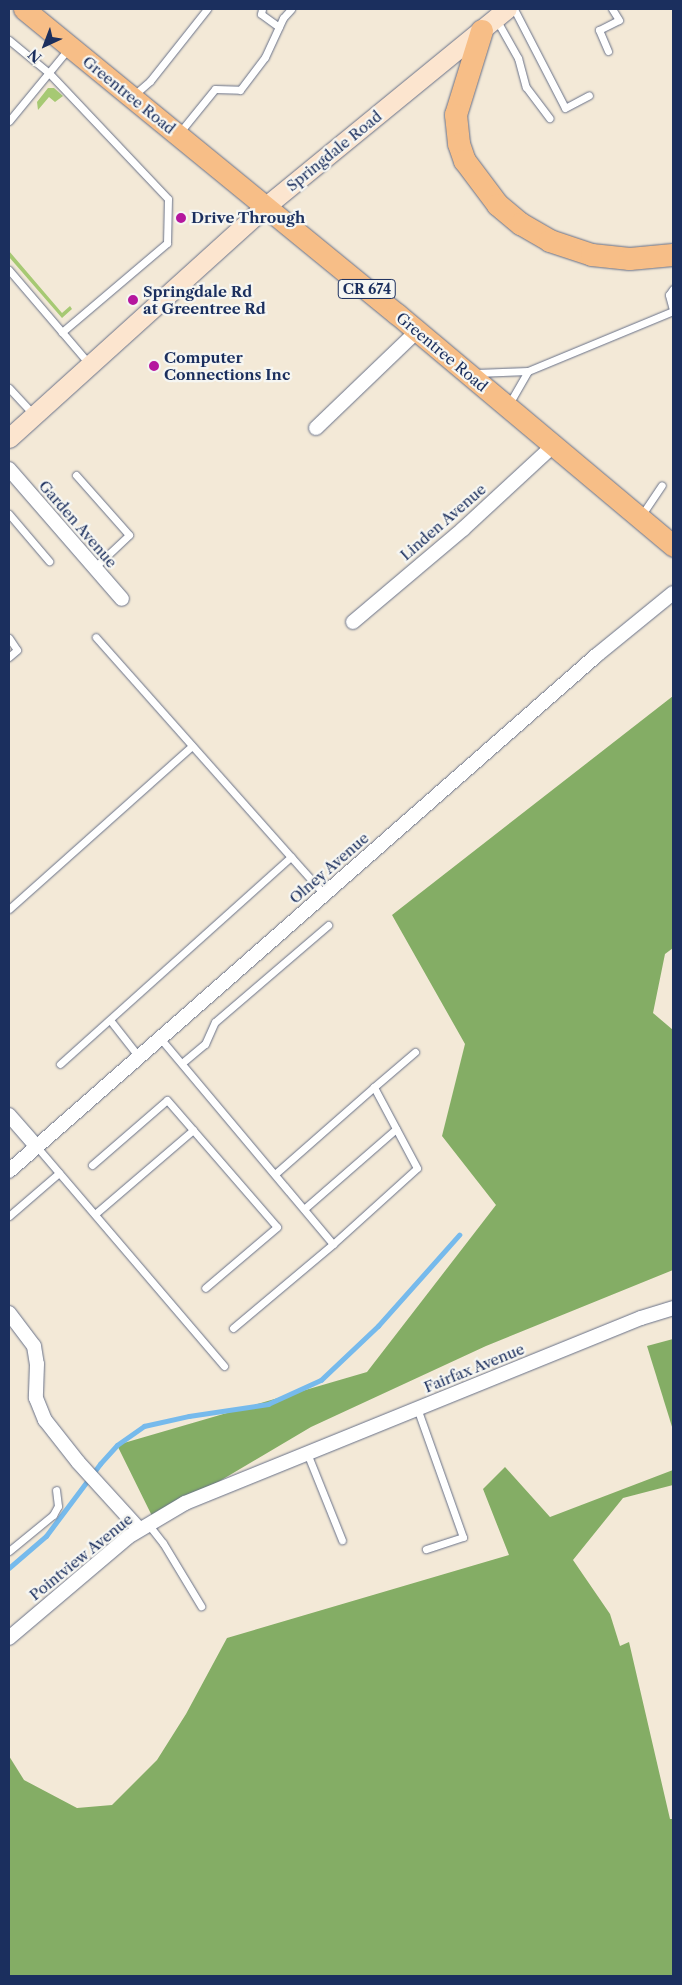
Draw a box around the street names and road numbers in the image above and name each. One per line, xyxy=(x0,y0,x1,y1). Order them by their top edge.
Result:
street label: Greentree Road xyxy=(79,52,179,138)
street label: Springdale Road xyxy=(283,107,385,195)
road number: CR 674 xyxy=(337,278,397,300)
street label: Greentree Road xyxy=(393,309,491,395)
street label: Garden Avenue xyxy=(35,476,121,572)
street label: Linden Avenue xyxy=(396,480,490,564)
street label: Olney Avenue xyxy=(285,828,373,908)
street label: Fairfax Avenue xyxy=(421,1340,527,1396)
street label: Pointview Avenue xyxy=(25,1510,137,1604)

